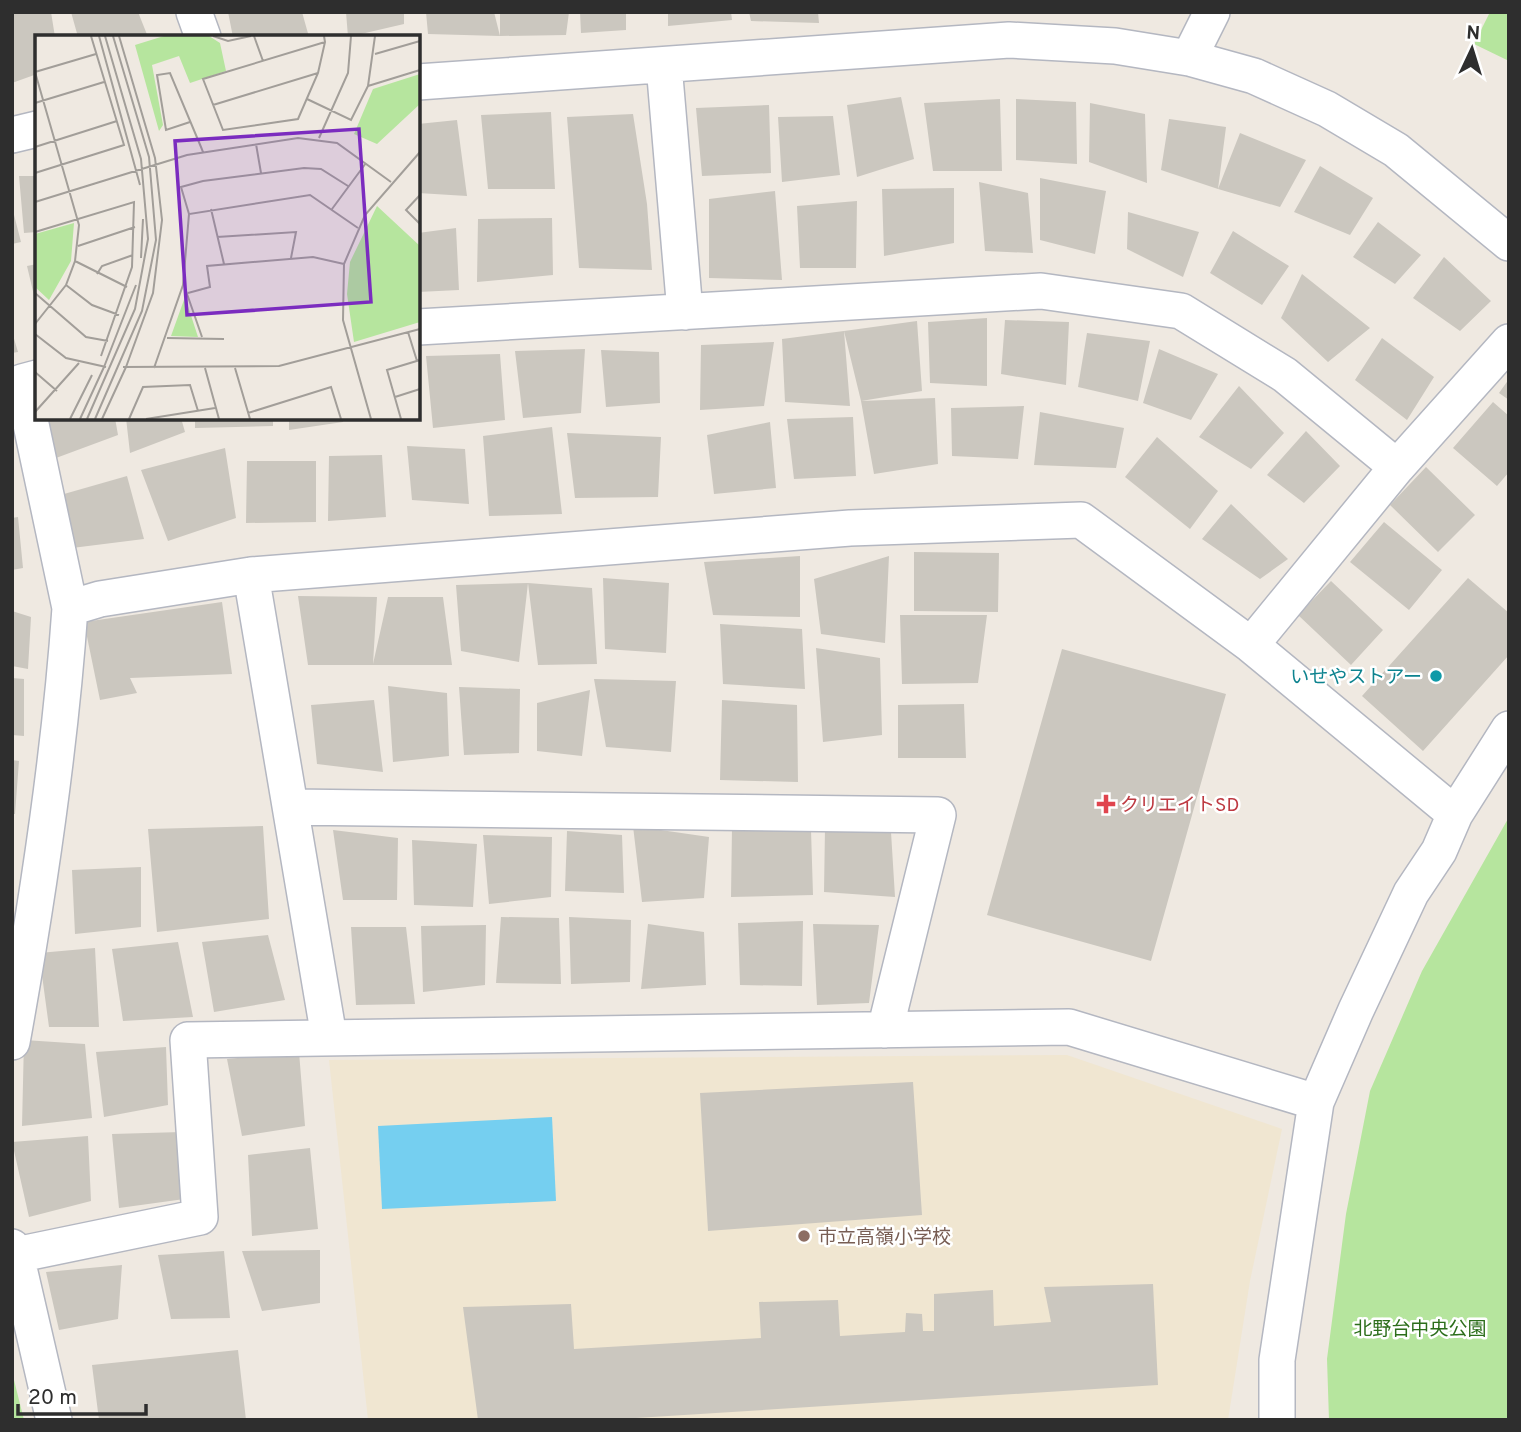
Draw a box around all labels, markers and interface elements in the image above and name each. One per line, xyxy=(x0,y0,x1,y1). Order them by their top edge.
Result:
north arrow xyxy=(1437,14,1507,84)
text: N xyxy=(1465,22,1481,46)
inset map xyxy=(35,35,420,420)
place label: いせやストアー xyxy=(1290,666,1422,690)
marker: いせやストアー xyxy=(1428,668,1444,684)
place label: クリエイトSD xyxy=(1120,794,1239,818)
marker: クリエイトSD xyxy=(1098,796,1114,812)
place label: 市立高嶺小学校 xyxy=(818,1226,951,1250)
marker: 市立高嶺小学校 xyxy=(796,1228,812,1244)
park label: 北野台中央公園 xyxy=(1353,1318,1487,1342)
scale bar xyxy=(18,1372,145,1416)
text: 20 m xyxy=(28,1385,77,1412)

